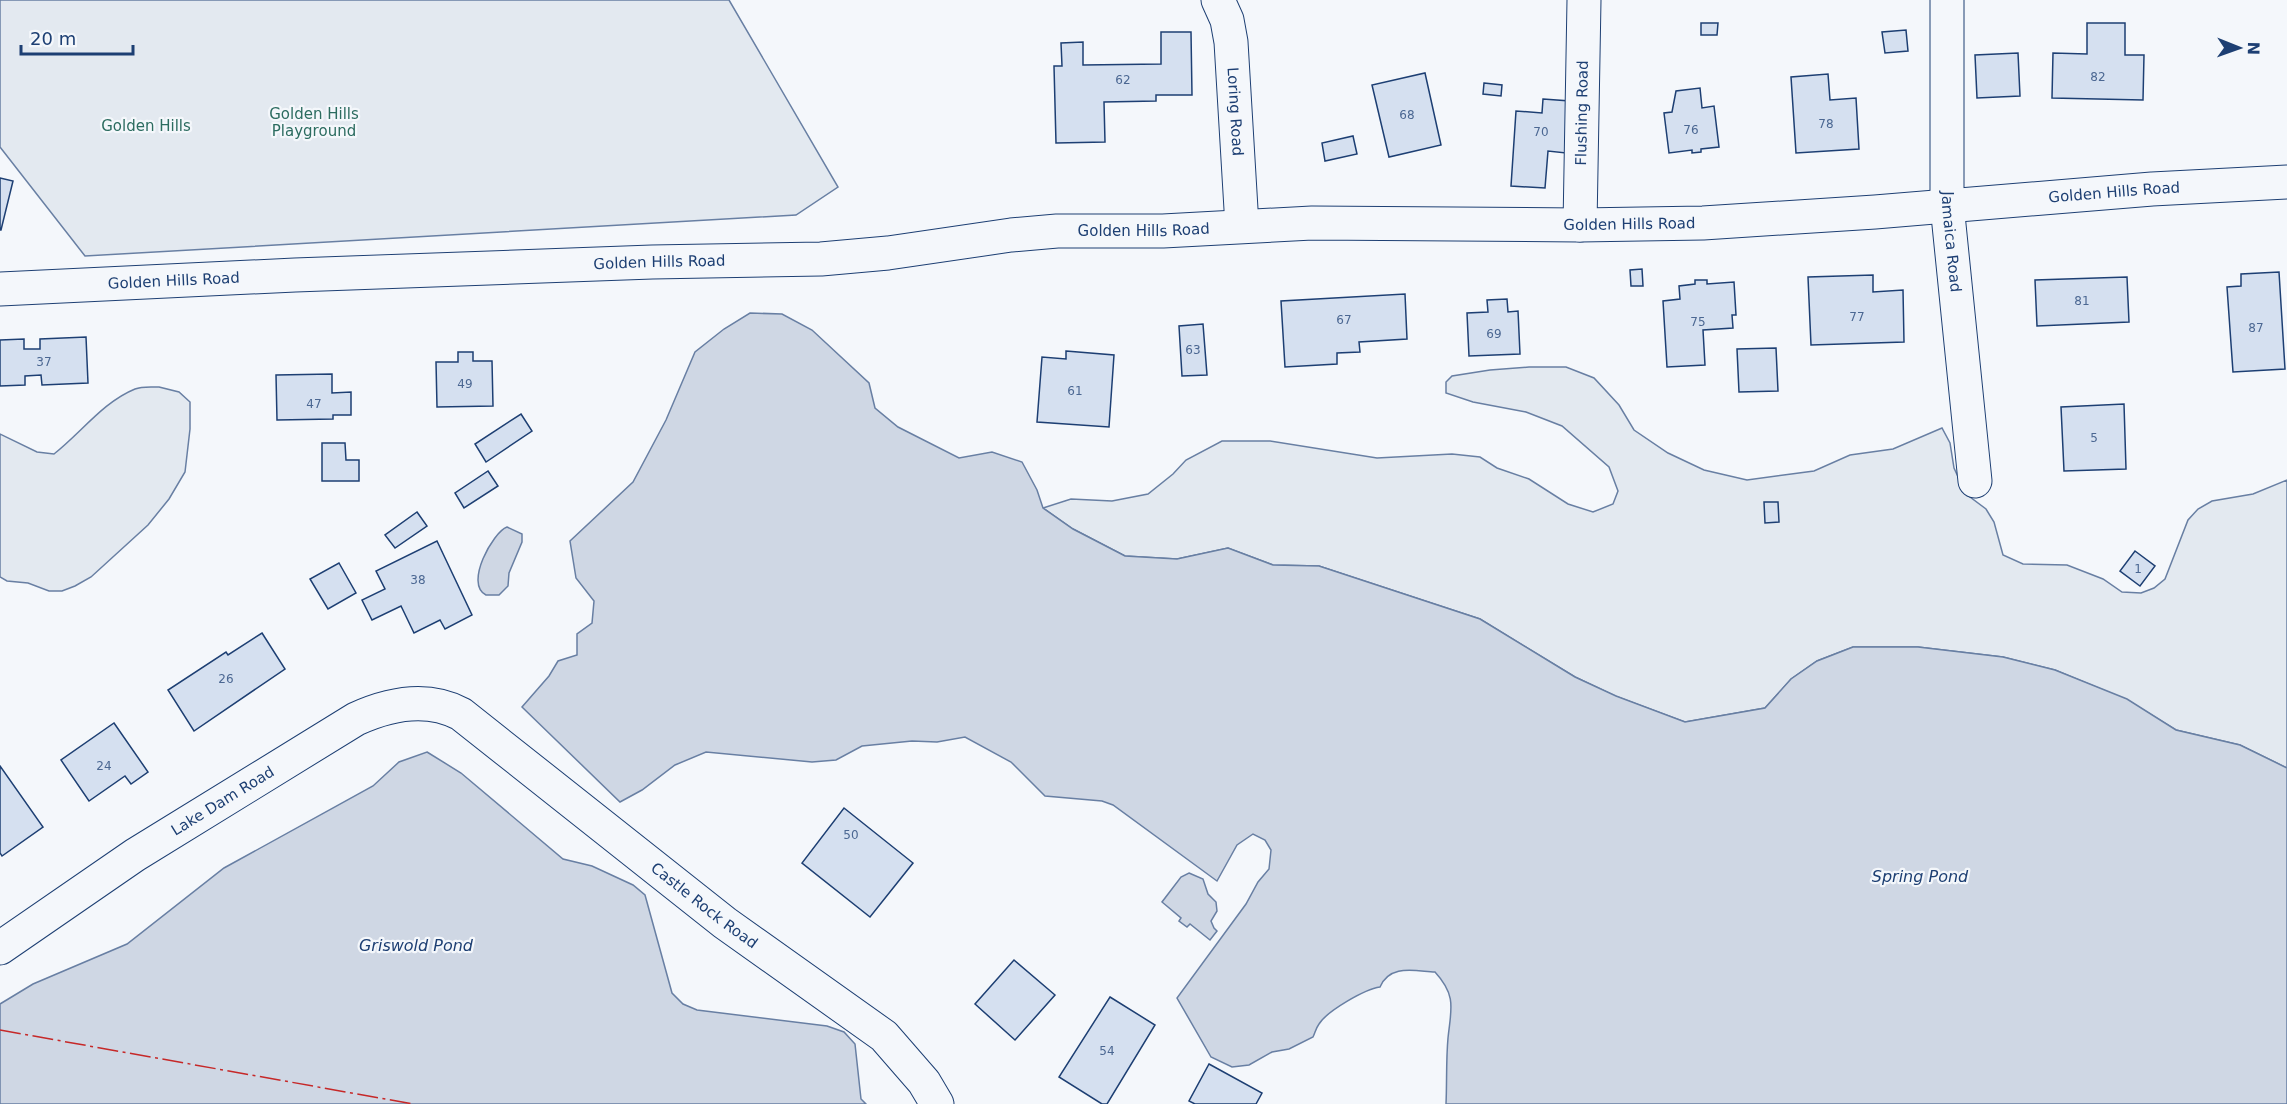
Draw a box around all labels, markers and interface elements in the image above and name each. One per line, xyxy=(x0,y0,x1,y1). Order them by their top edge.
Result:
scale bar xyxy=(21,18,134,56)
north arrow xyxy=(2209,18,2269,78)
text: 20 m xyxy=(30,28,76,49)
text: N xyxy=(2244,41,2263,55)
street label: Flushing Road xyxy=(1572,60,1592,166)
street label: Loring Road xyxy=(1224,67,1247,157)
house number: 82 xyxy=(2090,70,2106,84)
house number: 62 xyxy=(1115,73,1131,87)
park label: Golden Hills Playground xyxy=(269,105,359,140)
house number: 68 xyxy=(1399,108,1415,122)
park label: Golden Hills xyxy=(101,117,191,135)
house number: 78 xyxy=(1818,117,1834,131)
house number: 76 xyxy=(1683,123,1699,137)
house number: 70 xyxy=(1533,125,1549,139)
street label: Golden Hills Road xyxy=(2048,179,2181,207)
street label: Jamaica Road xyxy=(1938,190,1965,293)
street label: Golden Hills Road xyxy=(1563,214,1696,234)
street label: Golden Hills Road xyxy=(1078,220,1210,240)
street label: Golden Hills Road xyxy=(593,252,726,273)
street label: Golden Hills Road xyxy=(107,269,240,293)
house number: 81 xyxy=(2074,294,2090,308)
house number: 77 xyxy=(1849,310,1865,324)
house number: 67 xyxy=(1336,313,1352,327)
house number: 75 xyxy=(1690,315,1706,329)
house number: 87 xyxy=(2248,321,2264,335)
house number: 69 xyxy=(1486,327,1502,341)
house number: 63 xyxy=(1185,343,1201,357)
house number: 37 xyxy=(36,355,52,369)
house number: 49 xyxy=(457,377,473,391)
house number: 61 xyxy=(1067,384,1083,398)
house number: 47 xyxy=(306,397,322,411)
house number: 5 xyxy=(2090,431,2098,445)
house number: 1 xyxy=(2134,562,2142,576)
house number: 38 xyxy=(410,573,426,587)
house number: 26 xyxy=(218,672,234,686)
house number: 24 xyxy=(96,759,112,773)
street label: Lake Dam Road xyxy=(168,763,278,839)
house number: 50 xyxy=(843,828,859,842)
street label: Castle Rock Road xyxy=(647,859,761,952)
water label: Spring Pond xyxy=(1872,867,1969,886)
water label: Griswold Pond xyxy=(359,936,474,955)
house number: 54 xyxy=(1099,1044,1115,1058)

